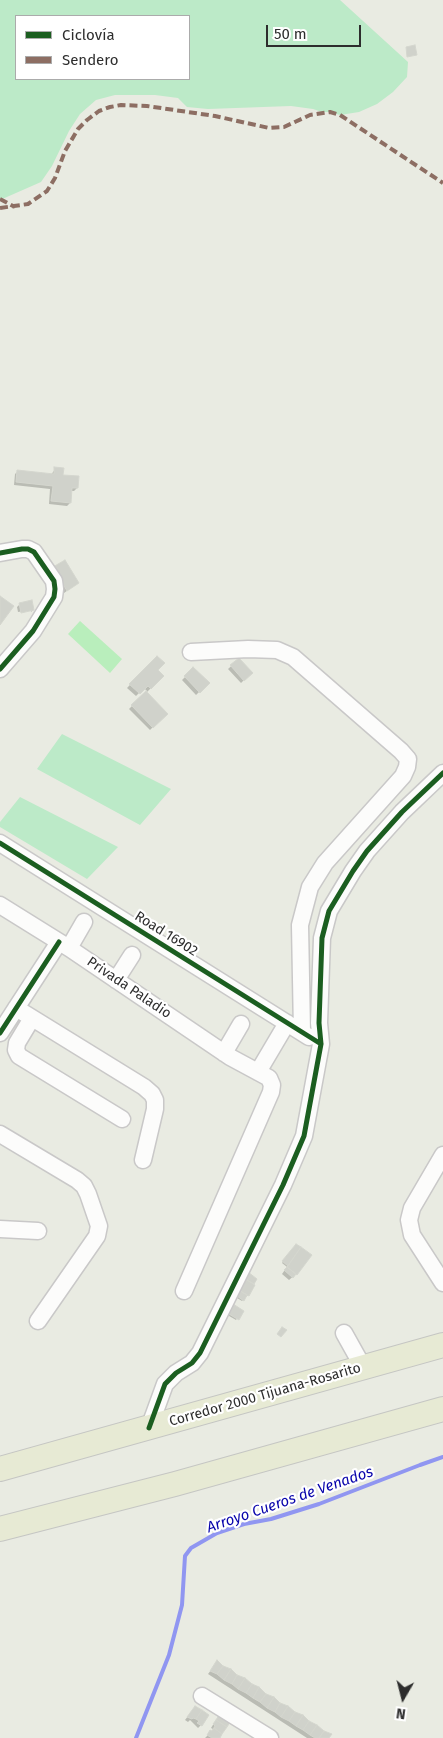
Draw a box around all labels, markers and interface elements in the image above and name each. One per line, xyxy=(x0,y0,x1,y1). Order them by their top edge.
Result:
legend xyxy=(15,15,190,80)
scale bar xyxy=(268,15,363,47)
text: 50 m xyxy=(274,25,307,43)
text: Ciclovía xyxy=(62,26,115,44)
text: Sendero xyxy=(62,51,118,69)
street label: Road 16902 xyxy=(131,908,201,960)
street label: Privada Paladio xyxy=(84,954,174,1022)
street label: Corredor 2000 Tijuana-Rosarito xyxy=(167,1360,363,1430)
water label: Arroyo Cueros de Venados xyxy=(204,1463,376,1537)
north arrow xyxy=(378,1673,428,1723)
text: N xyxy=(395,1704,407,1722)

